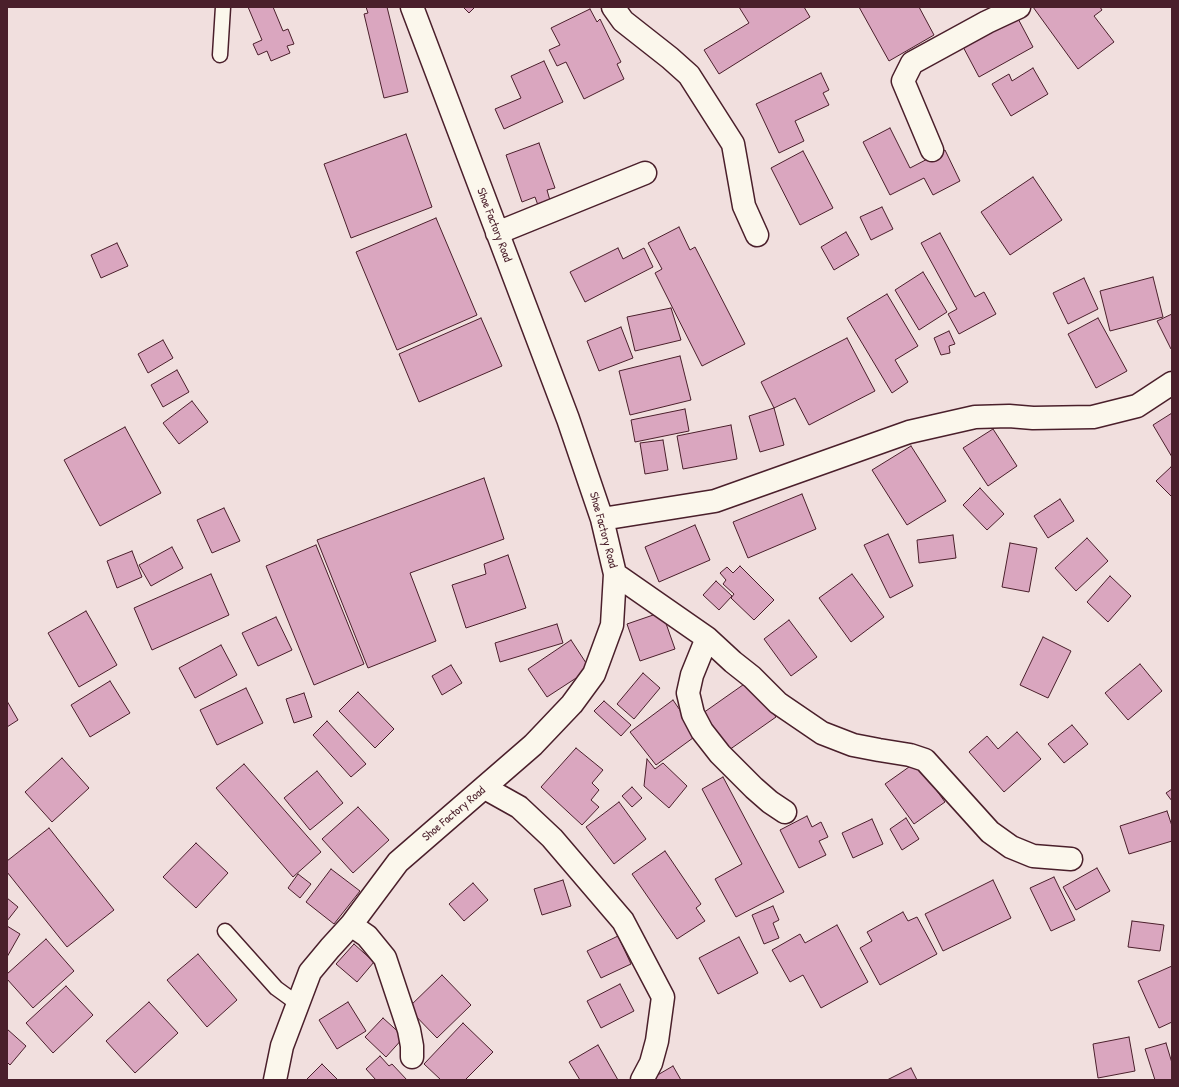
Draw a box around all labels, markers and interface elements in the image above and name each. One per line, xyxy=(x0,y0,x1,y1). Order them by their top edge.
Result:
street label: Shoe Factory Road xyxy=(473,186,515,264)
street label: Shoe Factory Road xyxy=(586,491,620,569)
street label: Shoe Factory Road xyxy=(420,783,488,845)

